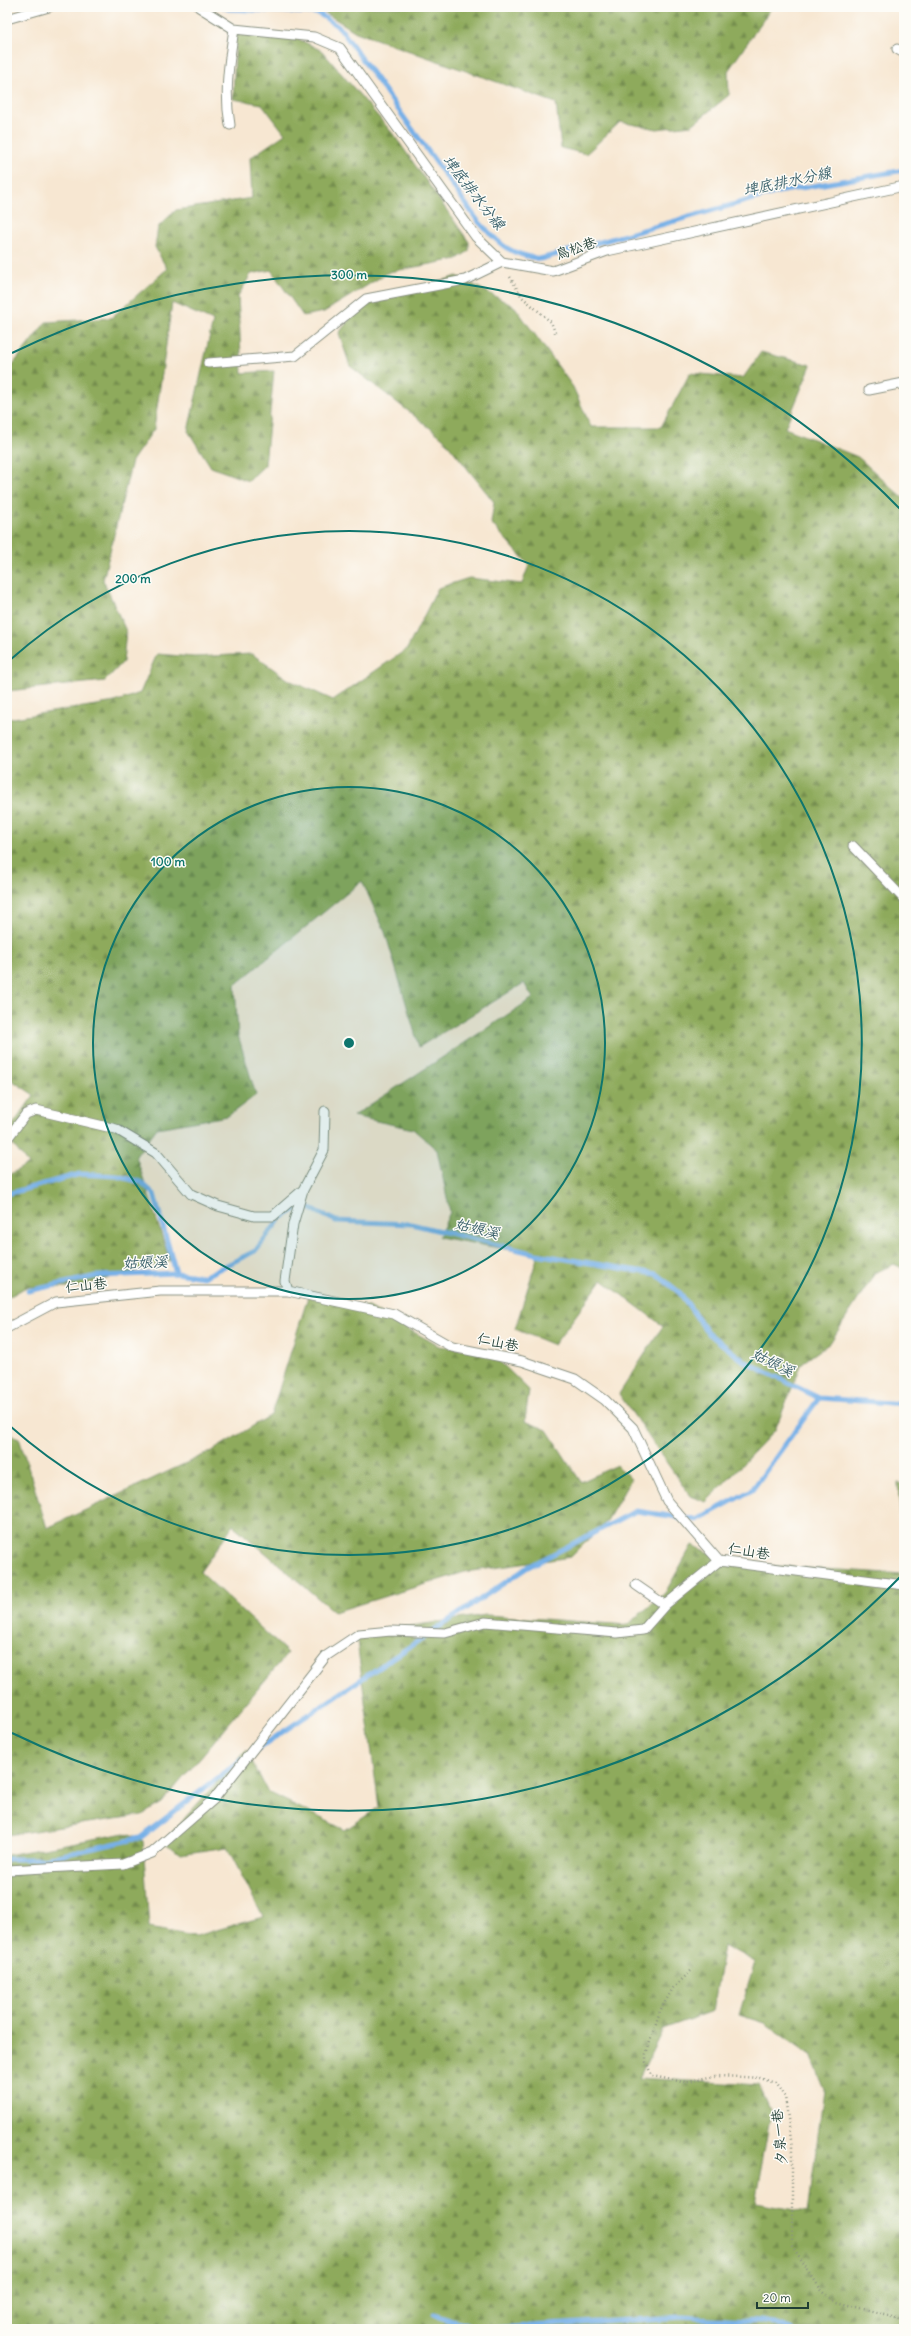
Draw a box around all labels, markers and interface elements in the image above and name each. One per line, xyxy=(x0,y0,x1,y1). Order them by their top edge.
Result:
water label: 埤底排水分線 xyxy=(439,151,510,234)
water label: 埤底排水分線 xyxy=(741,162,834,200)
street label: 鳥松巷 xyxy=(553,232,600,263)
text: 300 m xyxy=(331,267,367,282)
text: 200 m xyxy=(115,571,151,586)
text: 100 m xyxy=(151,854,185,869)
centre of rings xyxy=(342,1036,356,1050)
water label: 姑娘溪 xyxy=(453,1213,502,1243)
water label: 姑娘溪 xyxy=(122,1252,169,1272)
street label: 仁山巷 xyxy=(64,1274,109,1296)
street label: 仁山巷 xyxy=(476,1329,521,1355)
water label: 姑娘溪 xyxy=(749,1343,798,1381)
street label: 仁山巷 xyxy=(727,1539,772,1563)
street label: 夕泉一巷 xyxy=(768,2107,790,2166)
scale bar xyxy=(757,2284,808,2310)
text: 20 m xyxy=(763,2290,791,2305)

